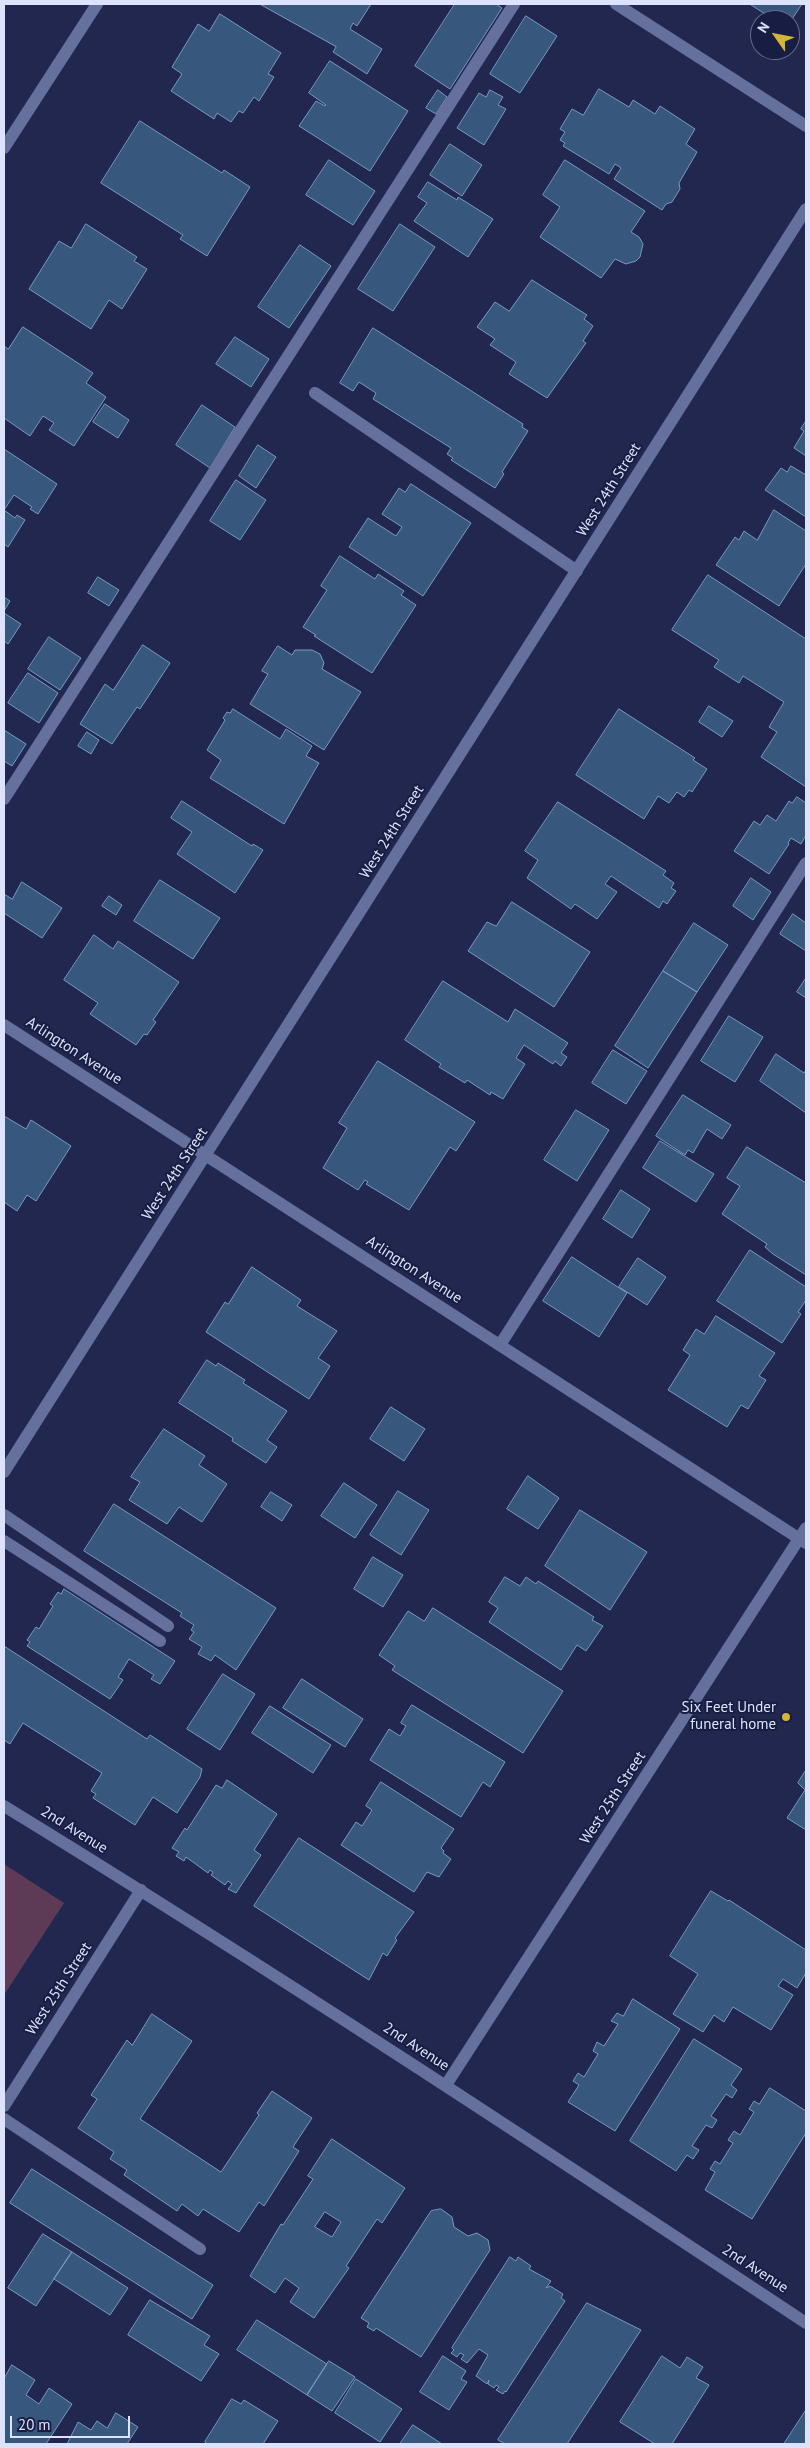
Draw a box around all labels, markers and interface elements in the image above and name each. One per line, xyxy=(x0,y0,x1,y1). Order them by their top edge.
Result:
north arrow xyxy=(750,10,800,60)
text: N xyxy=(753,19,773,36)
street label: West 24th Street xyxy=(573,440,645,540)
street label: West 24th Street xyxy=(356,782,428,882)
street label: Arlington Avenue xyxy=(23,1013,125,1089)
street label: West 24th Street xyxy=(138,1124,212,1224)
street label: Arlington Avenue xyxy=(363,1232,465,1308)
place label: Six Feet Under funeral home xyxy=(682,1699,776,1734)
marker: Six Feet Under funeral home xyxy=(780,1711,792,1723)
street label: West 25th Street xyxy=(576,1748,650,1848)
street label: 2nd Avenue xyxy=(37,1802,111,1858)
street label: West 25th Street xyxy=(22,1939,96,2039)
street label: 2nd Avenue xyxy=(380,2019,452,2075)
street label: 2nd Avenue xyxy=(719,2241,791,2297)
scale bar xyxy=(12,2406,132,2438)
text: 20 m xyxy=(18,2415,51,2434)

